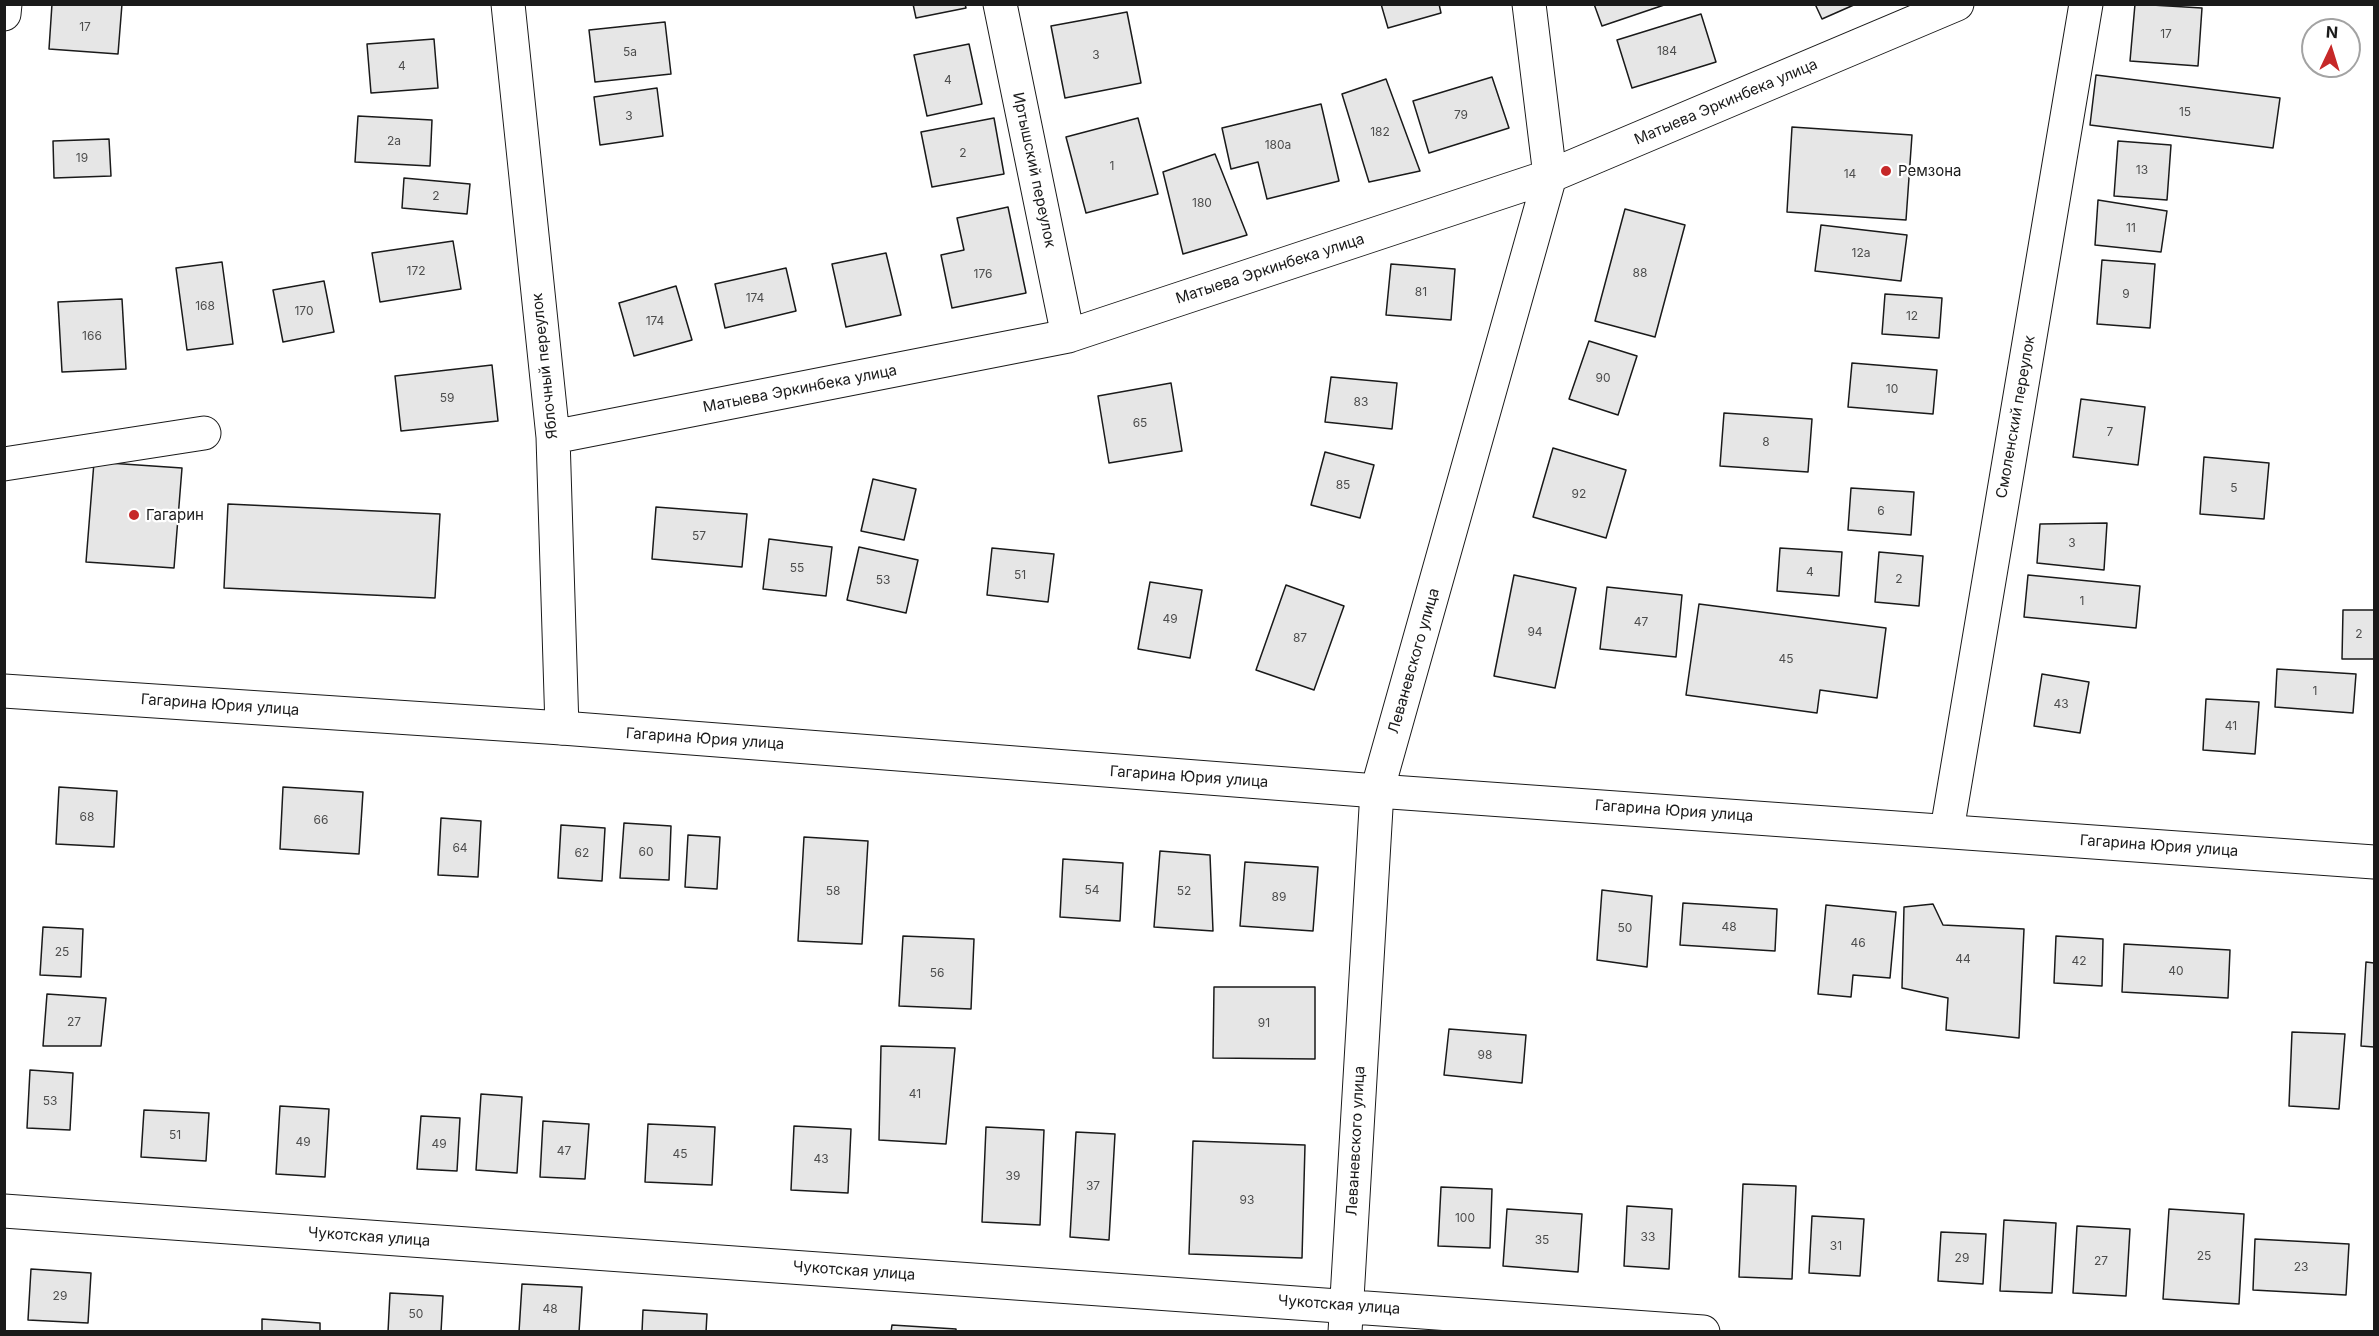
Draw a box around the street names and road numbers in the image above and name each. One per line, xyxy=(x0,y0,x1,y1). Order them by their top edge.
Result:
street label: Матыева Эркинбека улица xyxy=(1632,55,1820,149)
street label: Иртышский переулок xyxy=(1009,91,1059,249)
street label: Матыева Эркинбека улица xyxy=(1173,230,1367,308)
street label: Яблочный переулок xyxy=(528,292,562,440)
street label: Смоленский переулок xyxy=(1993,334,2039,500)
street label: Матыева Эркинбека улица xyxy=(702,361,898,417)
street label: Леваневского улица xyxy=(1385,586,1443,736)
street label: Гагарина Юрия улица xyxy=(140,690,300,720)
street label: Гагарина Юрия улица xyxy=(625,724,785,754)
street label: Гагарина Юрия улица xyxy=(1109,762,1269,792)
street label: Гагарина Юрия улица xyxy=(1594,796,1754,826)
street label: Гагарина Юрия улица xyxy=(2079,831,2239,861)
street label: Леваневского улица xyxy=(1343,1065,1369,1217)
street label: Чукотская улица xyxy=(307,1224,431,1250)
street label: Чукотская улица xyxy=(792,1258,916,1284)
street label: Чукотская улица xyxy=(1277,1292,1401,1318)

